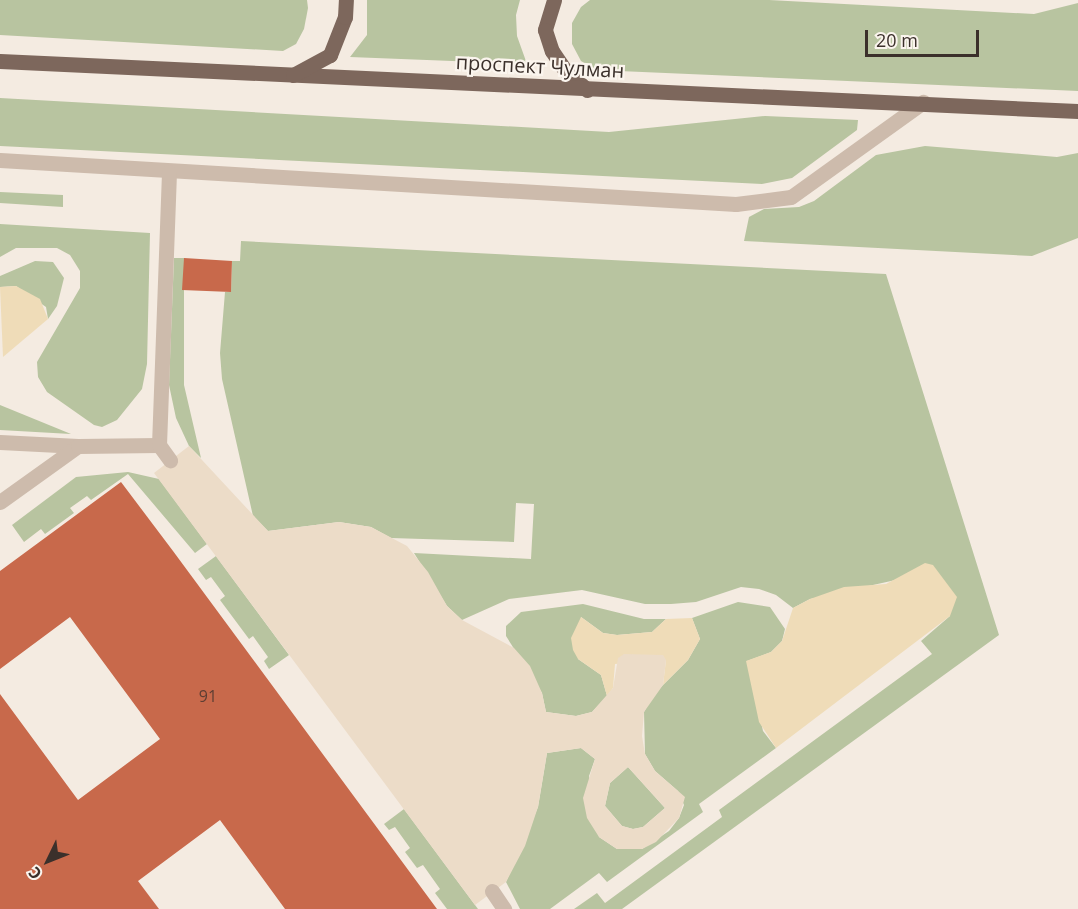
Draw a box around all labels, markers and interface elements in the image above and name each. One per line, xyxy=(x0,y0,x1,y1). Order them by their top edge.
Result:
scale bar xyxy=(868,18,982,56)
text: 20 m xyxy=(876,28,918,52)
street label: проспект Чулман xyxy=(455,50,625,82)
house number: 91 xyxy=(199,686,217,706)
north arrow xyxy=(18,831,78,891)
text: С xyxy=(23,862,46,885)

